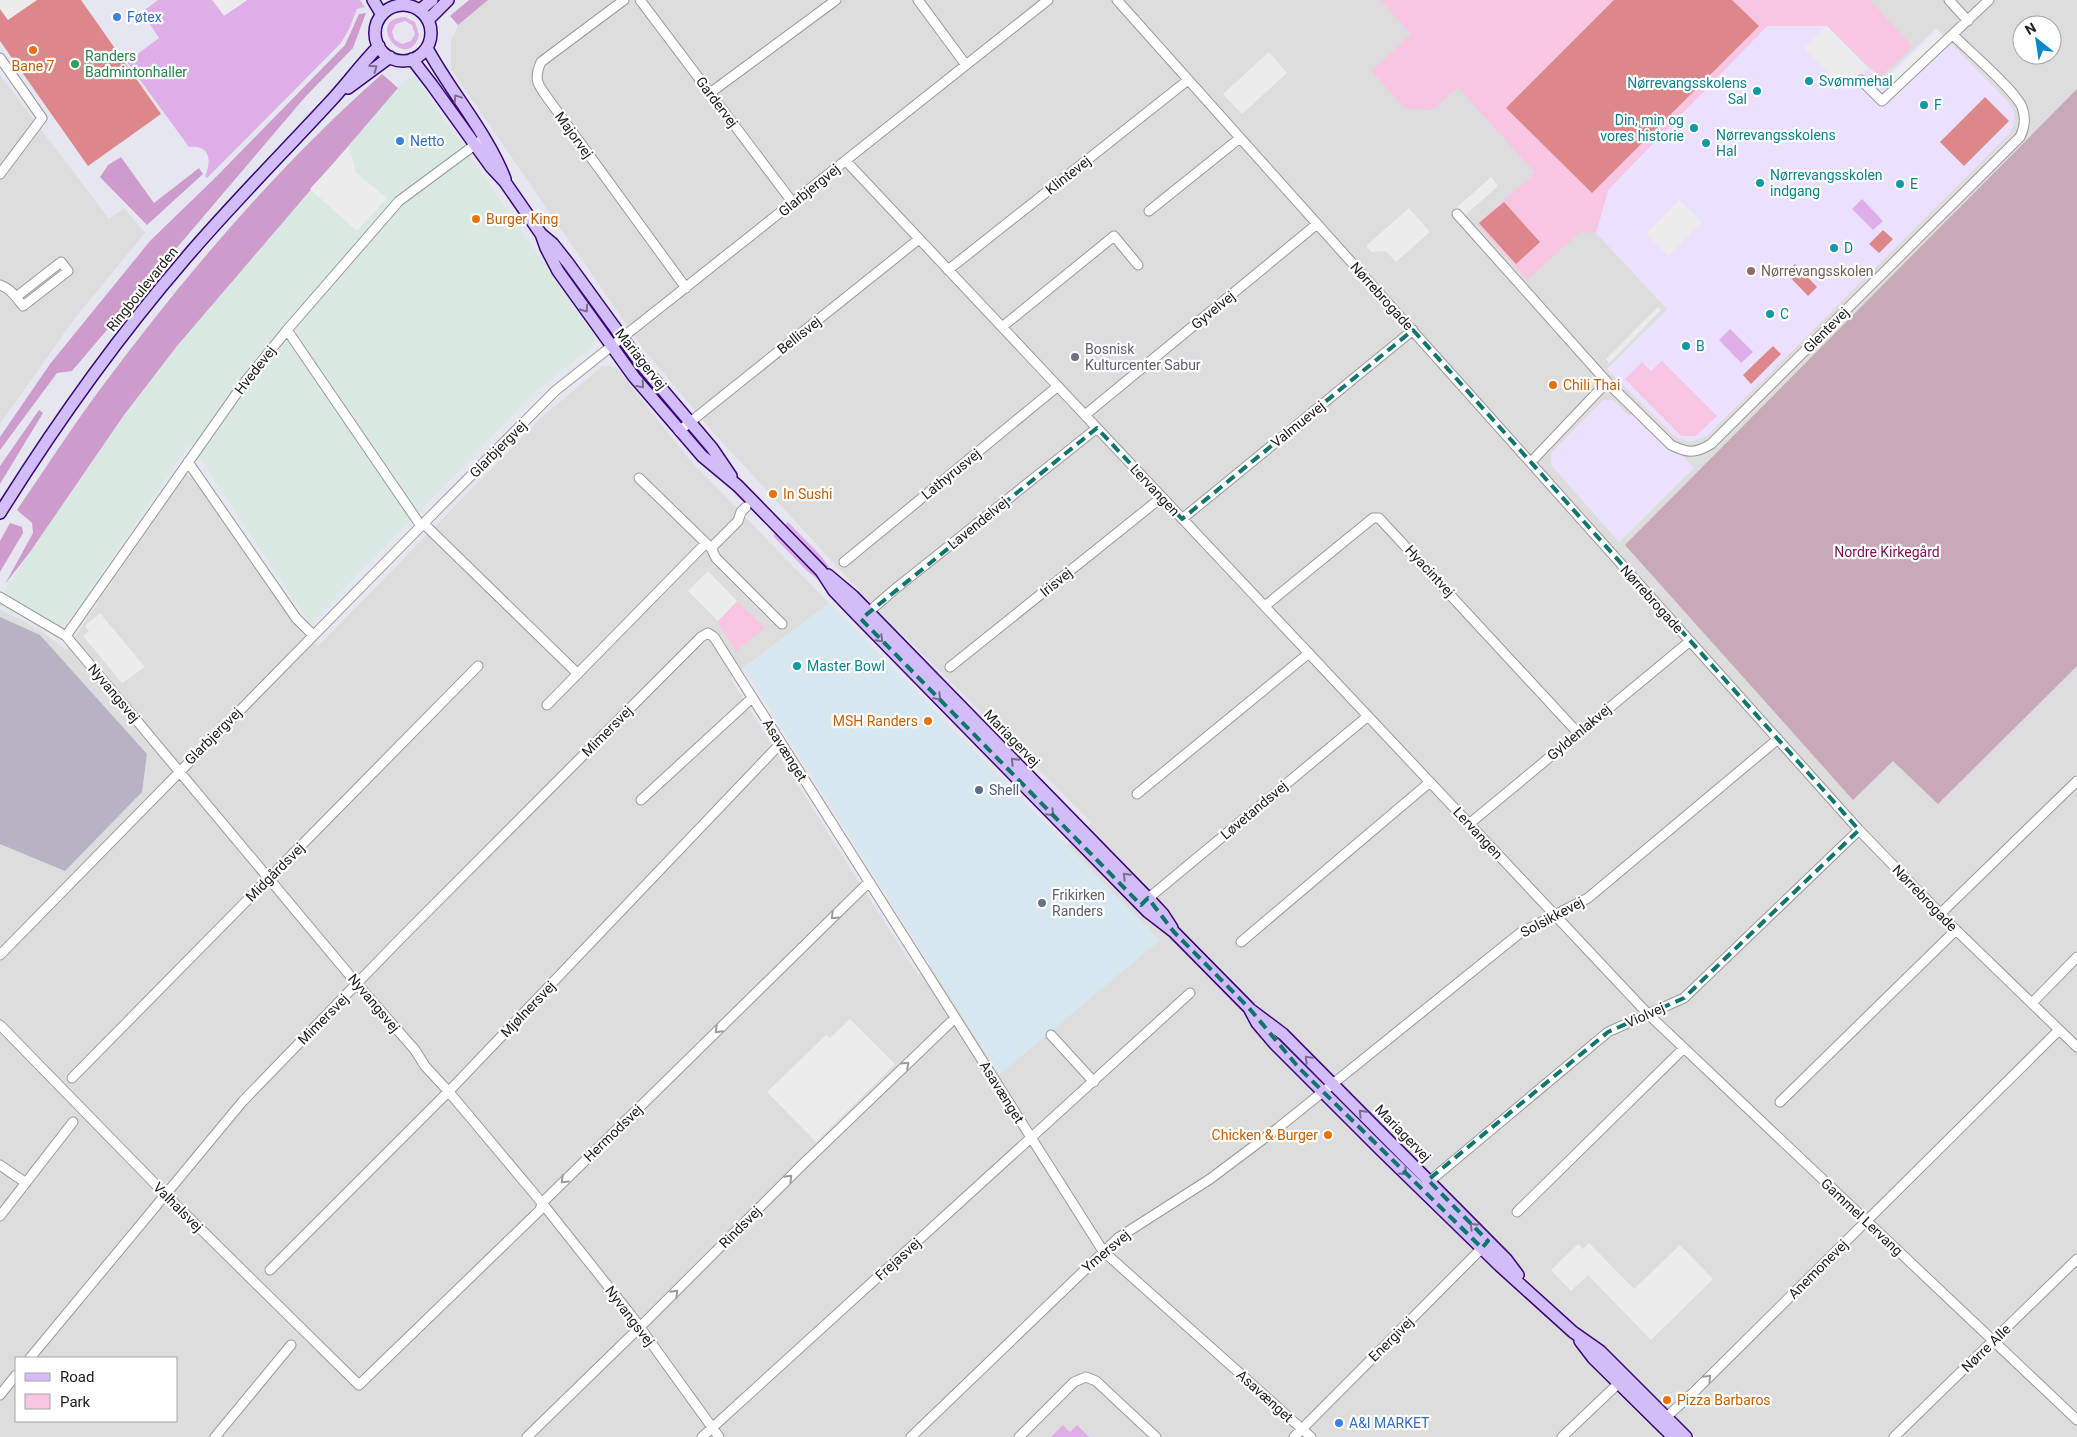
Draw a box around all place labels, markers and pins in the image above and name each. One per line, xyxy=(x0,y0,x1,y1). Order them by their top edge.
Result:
place label: Føtex xyxy=(127,9,162,25)
marker: Føtex xyxy=(111,11,123,23)
marker: Bane 7 xyxy=(27,44,39,56)
place label: Randers Badmintonhaller xyxy=(85,48,187,80)
place label: Bane 7 xyxy=(12,58,55,74)
marker: Randers Badmintonhaller xyxy=(69,58,81,70)
place label: Svømmehal xyxy=(1819,73,1893,89)
place label: Nørrevangsskolens Sal xyxy=(1627,75,1747,107)
marker: Svømmehal xyxy=(1803,75,1815,87)
marker: Nørrevangsskolens Sal xyxy=(1751,85,1763,97)
place label: F xyxy=(1934,97,1942,113)
marker: F xyxy=(1918,99,1930,111)
place label: Din, min og vores historie xyxy=(1600,112,1684,144)
marker: Din, min og vores historie xyxy=(1688,122,1700,134)
place label: Nørrevangsskolens Hal xyxy=(1716,127,1836,159)
place label: Netto xyxy=(410,133,444,149)
marker: Netto xyxy=(394,135,406,147)
marker: Nørrevangsskolens Hal xyxy=(1700,137,1712,149)
place label: Nørrevangsskolen indgang xyxy=(1770,167,1883,199)
place label: E xyxy=(1910,176,1918,192)
marker: Nørrevangsskolen indgang xyxy=(1754,177,1766,189)
marker: E xyxy=(1894,178,1906,190)
place label: Burger King xyxy=(486,211,558,227)
marker: Burger King xyxy=(470,213,482,225)
place label: D xyxy=(1844,240,1853,256)
marker: D xyxy=(1828,242,1840,254)
place label: Nørrevangsskolen xyxy=(1761,263,1874,279)
marker: Nørrevangsskolen xyxy=(1745,265,1757,277)
place label: C xyxy=(1780,306,1789,322)
marker: C xyxy=(1764,308,1776,320)
place label: B xyxy=(1696,338,1705,354)
marker: B xyxy=(1680,340,1692,352)
place label: Bosnisk Kulturcenter Sabur xyxy=(1085,341,1201,373)
marker: Bosnisk Kulturcenter Sabur xyxy=(1069,351,1081,363)
place label: Chili Thai xyxy=(1563,377,1620,393)
marker: Chili Thai xyxy=(1547,379,1559,391)
place label: In Sushi xyxy=(783,486,832,502)
marker: In Sushi xyxy=(767,488,779,500)
place label: Master Bowl xyxy=(807,658,885,674)
marker: Master Bowl xyxy=(791,660,803,672)
place label: MSH Randers xyxy=(833,713,918,729)
marker: MSH Randers xyxy=(922,715,934,727)
place label: Shell xyxy=(989,782,1019,798)
marker: Shell xyxy=(973,784,985,796)
place label: Frikirken Randers xyxy=(1052,887,1105,919)
marker: Frikirken Randers xyxy=(1036,897,1048,909)
place label: Chicken & Burger xyxy=(1212,1127,1318,1143)
marker: Chicken & Burger xyxy=(1322,1129,1334,1141)
place label: Pizza Barbaros xyxy=(1677,1392,1771,1408)
marker: Pizza Barbaros xyxy=(1661,1394,1673,1406)
place label: A&I MARKET xyxy=(1349,1415,1430,1431)
marker: A&I MARKET xyxy=(1333,1417,1345,1429)

